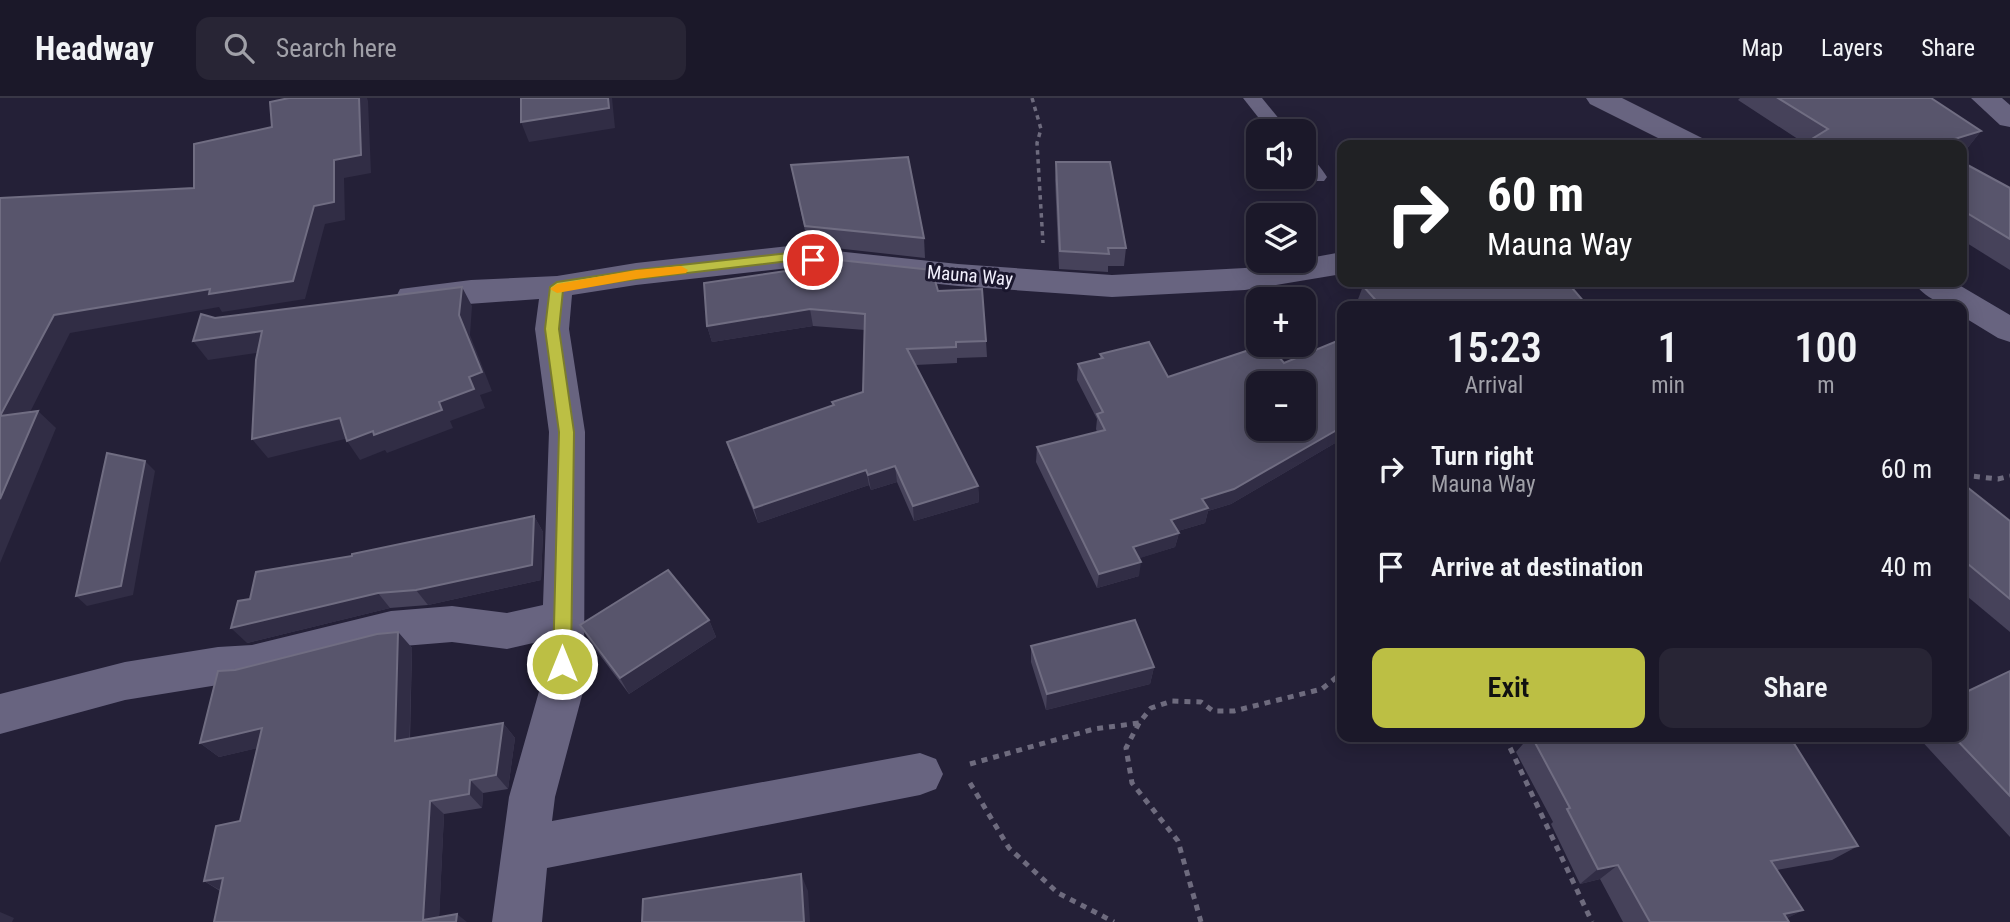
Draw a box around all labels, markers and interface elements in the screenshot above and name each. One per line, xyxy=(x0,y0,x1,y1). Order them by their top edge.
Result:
search box xyxy=(196,17,686,80)
text: Headway xyxy=(35,29,154,68)
icon: search xyxy=(220,29,258,67)
text: Search here xyxy=(276,33,397,63)
text: Map xyxy=(1742,34,1783,62)
text: Layers xyxy=(1821,34,1883,62)
text: Share xyxy=(1921,34,1975,62)
map controls xyxy=(1246,119,1316,441)
button: sound xyxy=(1246,119,1316,189)
text: 60 m xyxy=(1487,166,1584,223)
icon: right xyxy=(1372,168,1463,259)
button: layers xyxy=(1246,203,1316,273)
text: Mauna Way xyxy=(1487,225,1632,263)
pin xyxy=(783,230,843,290)
icon: arrive xyxy=(794,241,832,279)
street label: Mauna Way xyxy=(926,260,1014,291)
button: + xyxy=(1246,287,1316,357)
text: 15:23 xyxy=(1446,323,1542,372)
text: 1 xyxy=(1658,323,1679,372)
text: 100 xyxy=(1794,323,1858,372)
button: − xyxy=(1246,371,1316,441)
text: Arrival xyxy=(1465,372,1523,399)
text: min xyxy=(1651,372,1685,399)
text: m xyxy=(1817,372,1835,399)
text: Turn right xyxy=(1431,441,1533,471)
icon: right xyxy=(1372,450,1410,488)
text: 60 m xyxy=(1881,454,1932,484)
text: Mauna Way xyxy=(1431,471,1536,498)
icon: arrive xyxy=(1372,548,1410,586)
text: Arrive at destination xyxy=(1431,552,1643,582)
text: 40 m xyxy=(1881,552,1932,582)
position arrow xyxy=(525,627,599,701)
button: Exit xyxy=(1372,648,1645,728)
button: Share xyxy=(1659,648,1932,728)

